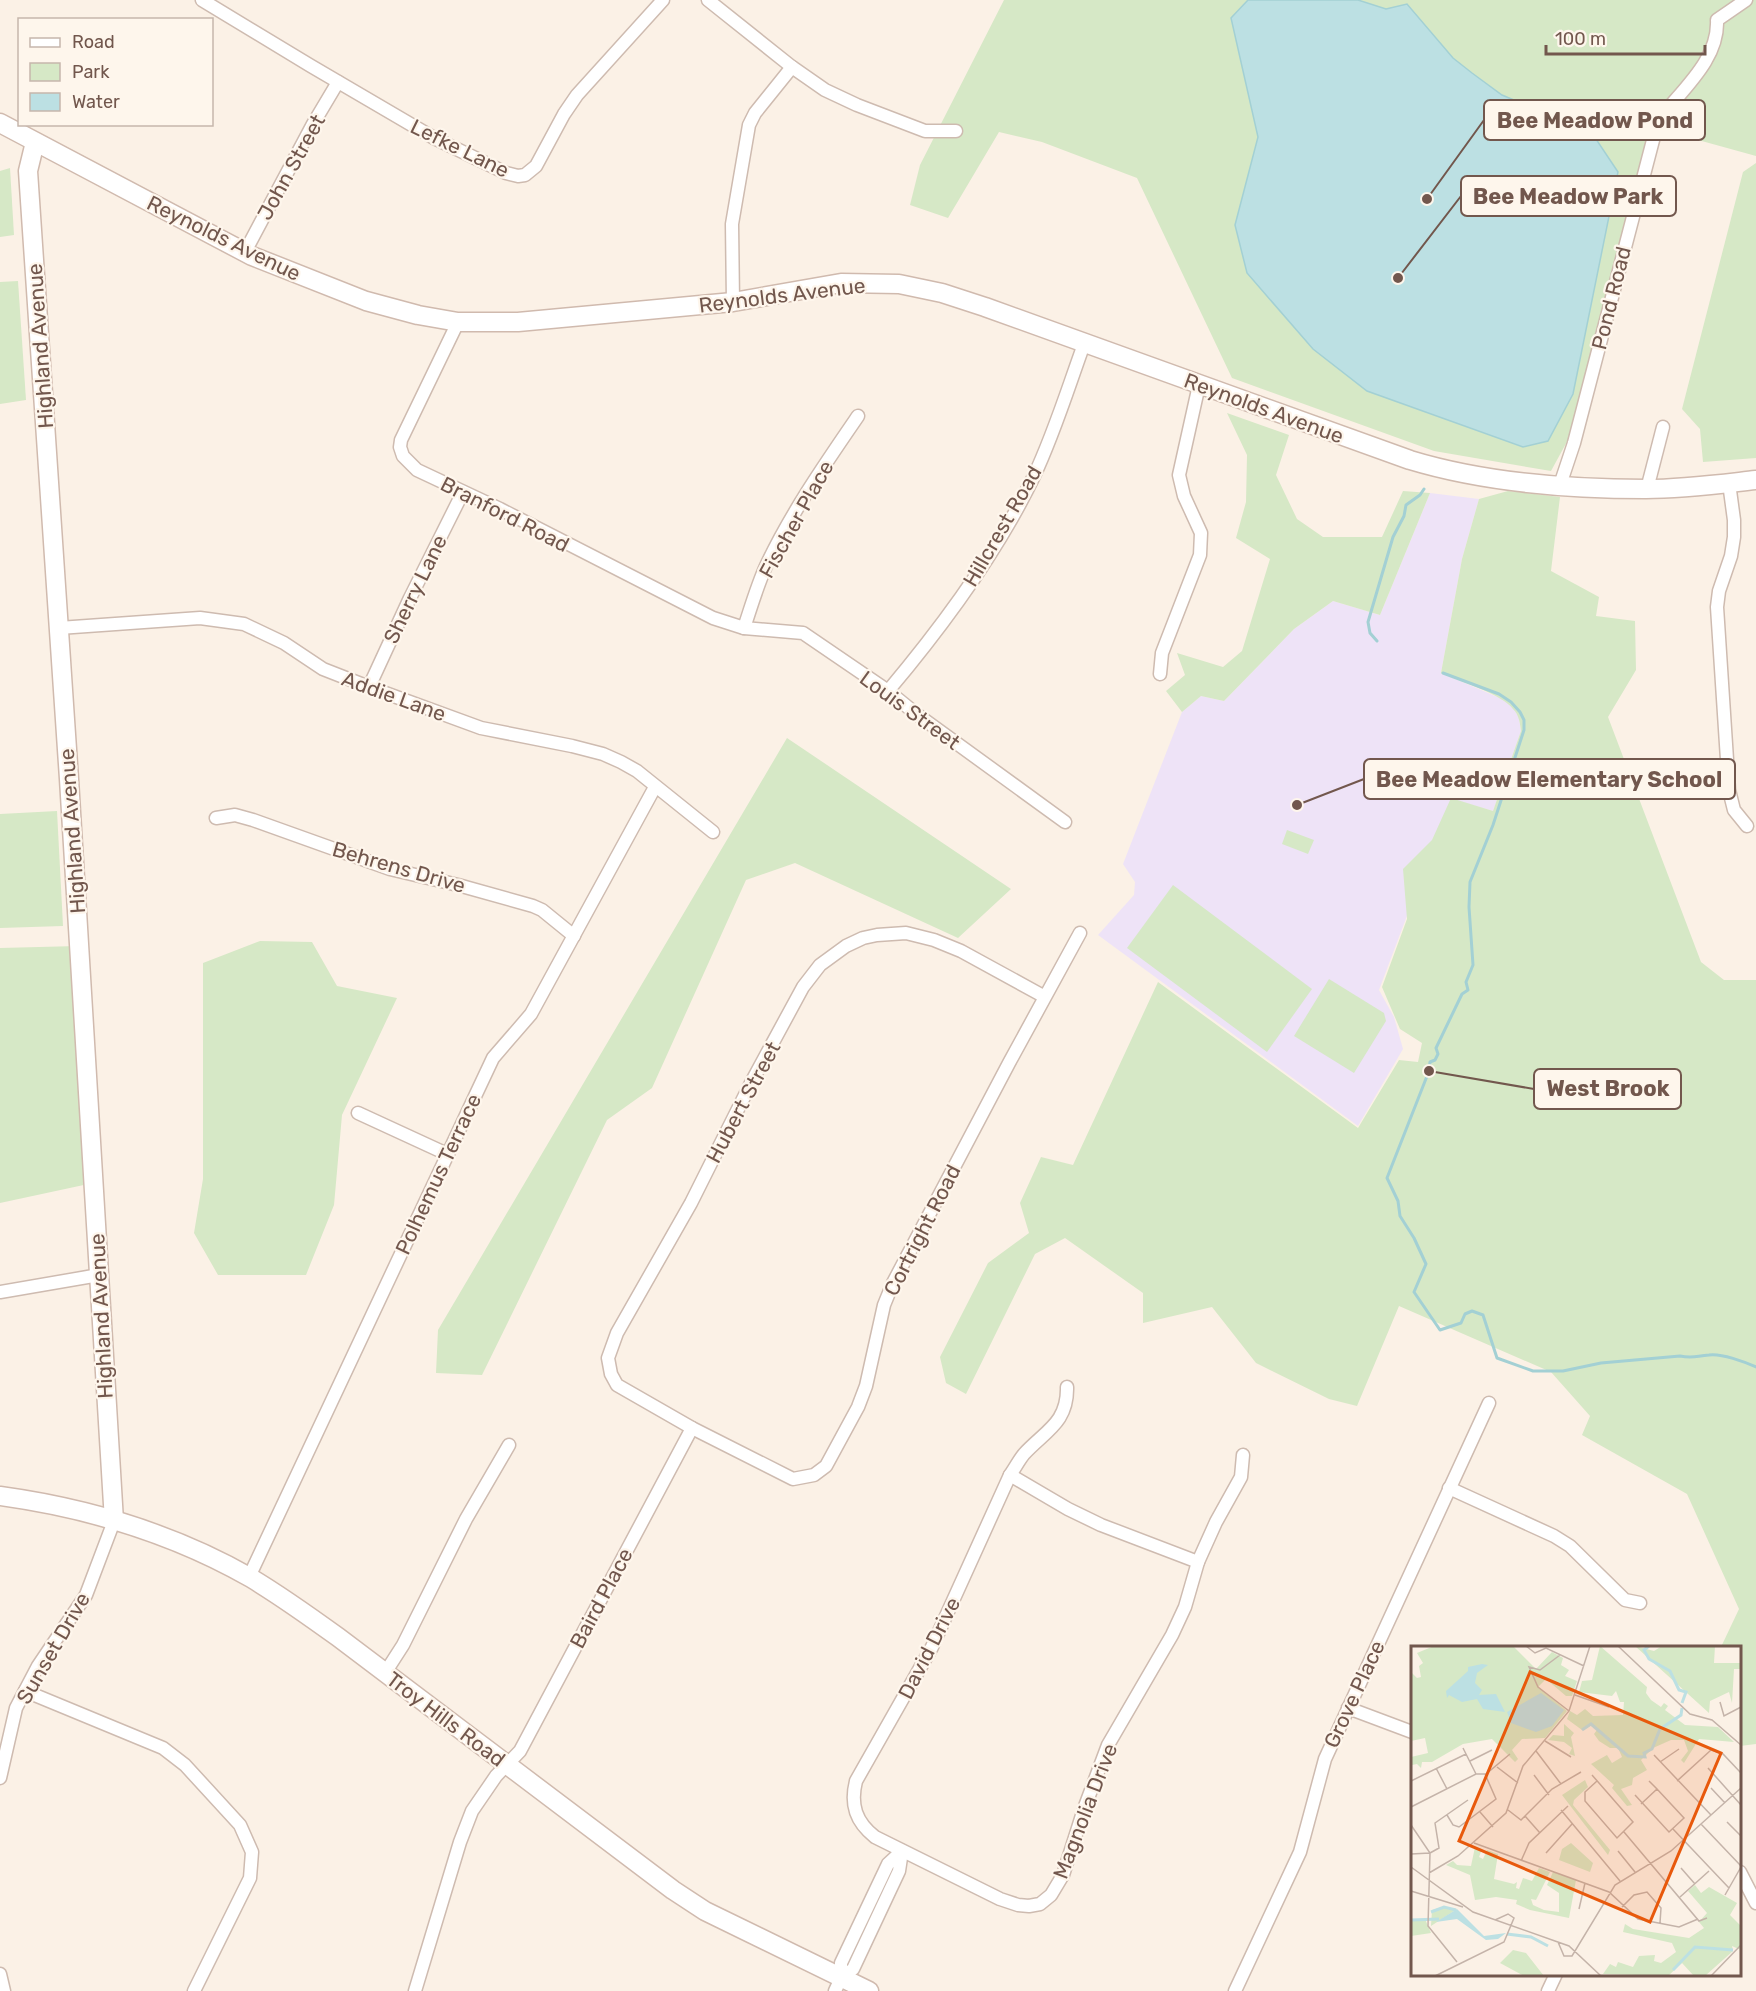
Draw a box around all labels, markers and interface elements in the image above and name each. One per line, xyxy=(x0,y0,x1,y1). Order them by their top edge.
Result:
legend xyxy=(18,18,213,126)
scale bar xyxy=(1546,18,1705,56)
text: 100 m xyxy=(1555,28,1606,50)
text: Road xyxy=(72,31,115,53)
text: Park xyxy=(72,61,110,83)
text: Water xyxy=(72,91,120,113)
callout: Bee Meadow Pond xyxy=(1484,100,1705,140)
text: Bee Meadow Pond xyxy=(1497,107,1693,134)
street label: John Street xyxy=(252,110,330,224)
street label: Lefke Lane xyxy=(407,113,513,183)
callout: Bee Meadow Park xyxy=(1461,176,1676,216)
text: Bee Meadow Park xyxy=(1473,183,1663,210)
street label: Reynolds Avenue xyxy=(143,190,305,286)
street label: Pond Road xyxy=(1586,244,1636,352)
street label: Highland Avenue xyxy=(22,263,58,429)
street label: Reynolds Avenue xyxy=(697,272,867,318)
street label: Reynolds Avenue xyxy=(1181,368,1347,448)
street label: Fischer Place xyxy=(753,456,839,582)
street label: Hillcrest Road xyxy=(957,461,1047,591)
street label: Branford Road xyxy=(436,471,574,557)
street label: Sherry Lane xyxy=(378,531,452,647)
street label: Louis Street xyxy=(855,665,965,755)
street label: Addie Lane xyxy=(339,666,449,726)
street label: Highland Avenue xyxy=(54,748,90,914)
callout: Bee Meadow Elementary School xyxy=(1364,759,1735,799)
text: Bee Meadow Elementary School xyxy=(1376,766,1722,793)
street label: Behrens Drive xyxy=(330,836,468,898)
street label: Hubert Street xyxy=(701,1037,785,1167)
callout: West Brook xyxy=(1534,1069,1681,1109)
text: West Brook xyxy=(1546,1075,1670,1102)
street label: Polhemus Terrace xyxy=(390,1090,486,1258)
street label: Cortright Road xyxy=(878,1160,966,1300)
street label: Highland Avenue xyxy=(84,1233,118,1399)
street label: Baird Place xyxy=(564,1544,638,1652)
street label: Sunset Drive xyxy=(11,1588,95,1708)
street label: David Drive xyxy=(893,1593,965,1703)
street label: Grove Place xyxy=(1318,1636,1390,1752)
inset map xyxy=(1411,1646,1741,1976)
street label: Troy Hills Road xyxy=(382,1666,510,1772)
street label: Magnolia Drive xyxy=(1048,1740,1122,1882)

